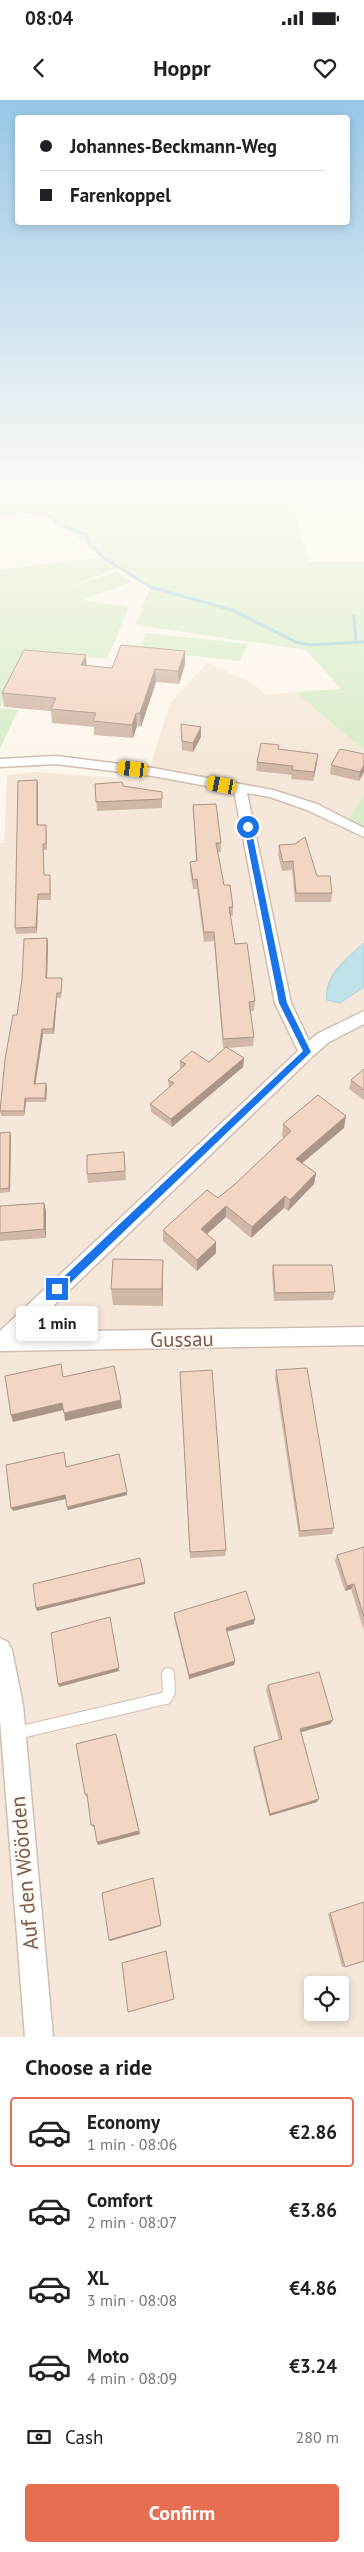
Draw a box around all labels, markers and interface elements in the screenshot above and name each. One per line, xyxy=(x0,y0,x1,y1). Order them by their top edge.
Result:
text: 08:04 xyxy=(25,6,73,30)
icon: back xyxy=(25,54,53,82)
text: Hoppr xyxy=(153,54,211,82)
icon: heart xyxy=(311,54,339,82)
text: Johannes-Beckmann-Weg xyxy=(70,134,277,158)
text: Farenkoppel xyxy=(70,183,171,207)
car xyxy=(117,760,148,778)
car xyxy=(205,775,238,795)
route start xyxy=(237,816,259,838)
route end xyxy=(46,1278,68,1300)
callout: 1 min xyxy=(16,1306,98,1342)
text: 1 min xyxy=(37,1313,77,1333)
street label: Gussau xyxy=(150,1325,214,1353)
street label: Auf den Wöörden xyxy=(4,1795,44,1951)
map controls xyxy=(304,1976,349,2021)
button: locate xyxy=(304,1976,349,2021)
text: Choose a ride xyxy=(25,2053,152,2081)
icon: car xyxy=(27,2110,72,2155)
text: Economy xyxy=(87,2110,160,2134)
text: €2.86 xyxy=(289,2120,337,2144)
text: 1 min · 08:06 xyxy=(87,2134,177,2154)
icon: car xyxy=(27,2188,72,2233)
text: Comfort xyxy=(87,2188,153,2212)
text: €3.86 xyxy=(289,2198,337,2222)
text: 2 min · 08:07 xyxy=(87,2212,177,2232)
icon: car xyxy=(27,2266,72,2311)
text: XL xyxy=(87,2266,109,2290)
text: €4.86 xyxy=(289,2276,337,2300)
text: 3 min · 08:08 xyxy=(87,2290,177,2310)
icon: car xyxy=(27,2344,72,2389)
text: Moto xyxy=(87,2344,129,2368)
text: €3.24 xyxy=(289,2354,337,2378)
text: 4 min · 08:09 xyxy=(87,2368,177,2388)
icon: cash xyxy=(25,2423,53,2451)
text: Cash xyxy=(65,2425,103,2449)
text: 280 m xyxy=(296,2427,339,2447)
button: Confirm xyxy=(25,2484,339,2542)

